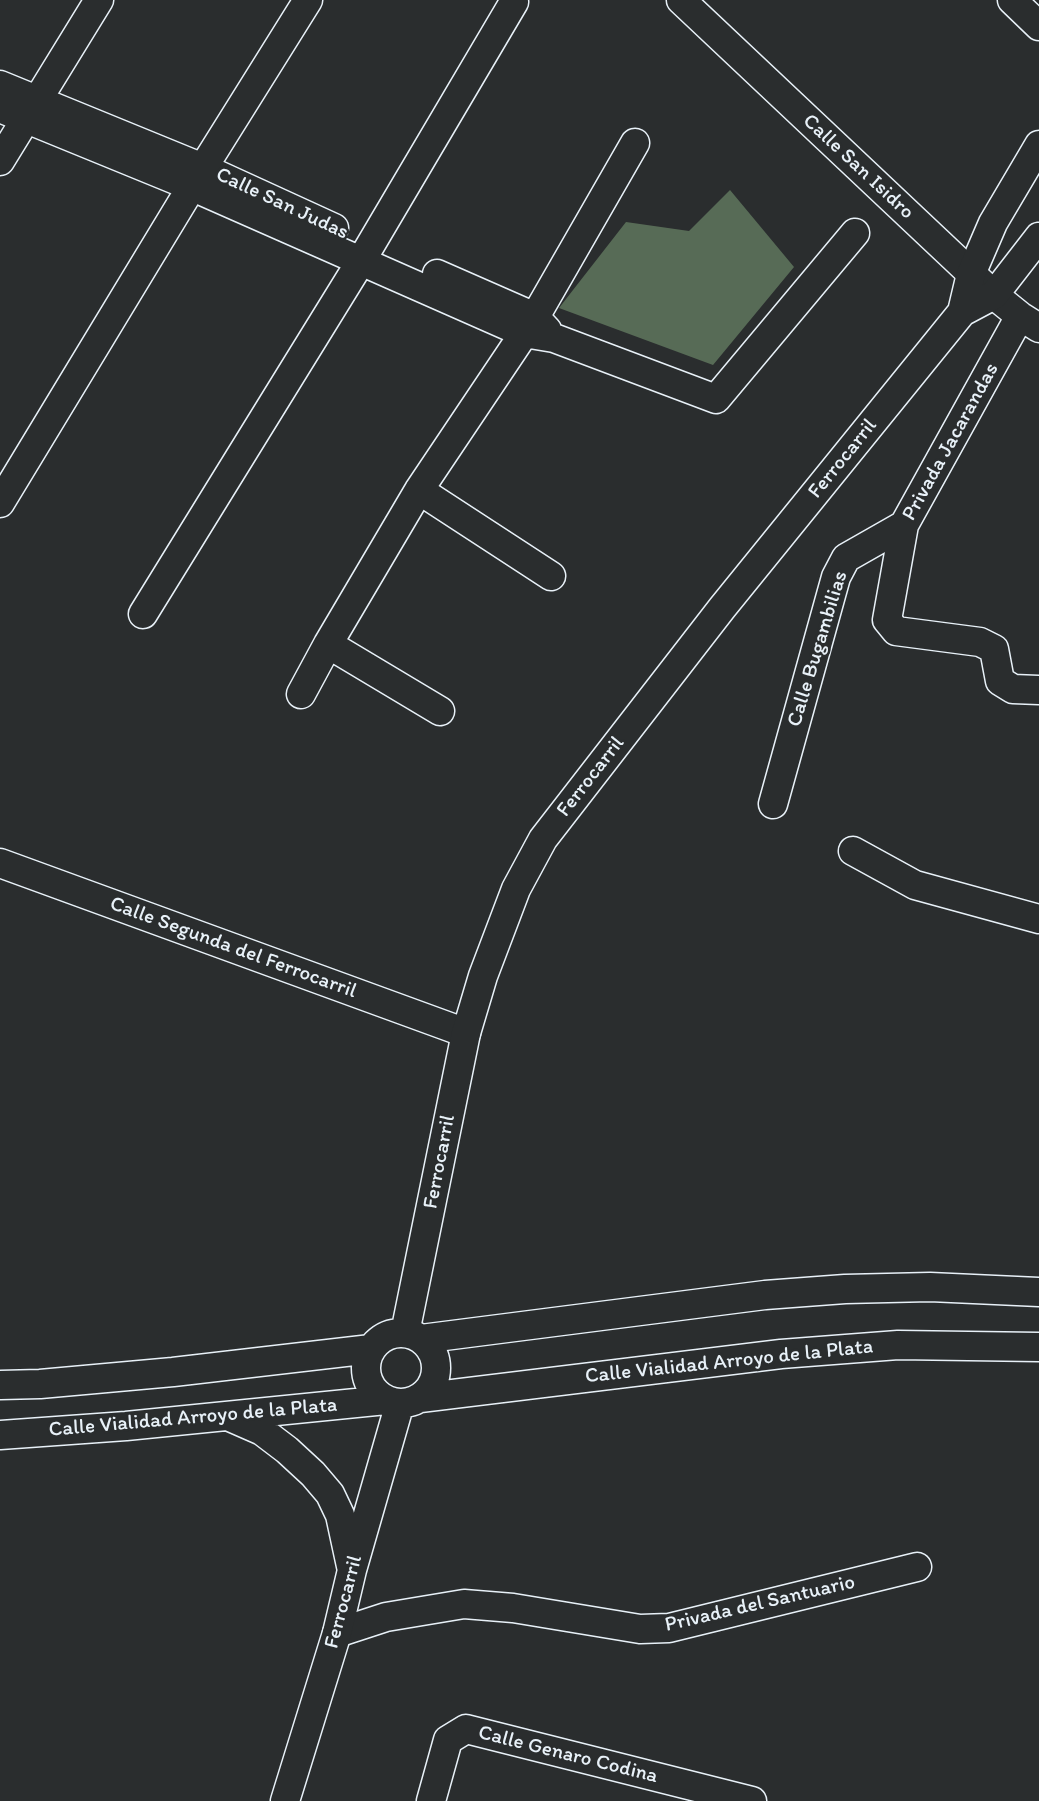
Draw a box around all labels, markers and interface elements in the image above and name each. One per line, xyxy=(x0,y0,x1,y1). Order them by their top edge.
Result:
street label: Calle San Isidro xyxy=(797,109,919,225)
street label: Calle San Judas xyxy=(212,162,352,246)
street label: Privada Jacarandas xyxy=(897,359,1005,525)
street label: Ferrocarril xyxy=(803,414,883,504)
street label: Calle Bugambilias xyxy=(782,568,854,730)
street label: Ferrocarril xyxy=(552,732,630,822)
street label: Calle Segunda del Ferrocarril xyxy=(106,892,360,1004)
street label: Ferrocarril xyxy=(419,1113,461,1211)
street label: Calle Vialidad Arroyo de la Plata xyxy=(584,1334,874,1390)
street label: Calle Vialidad Arroyo de la Plata xyxy=(48,1393,338,1443)
street label: Ferrocarril xyxy=(319,1553,369,1651)
street label: Privada del Santuario xyxy=(663,1570,857,1638)
street label: Calle Genaro Codina xyxy=(476,1720,660,1790)

